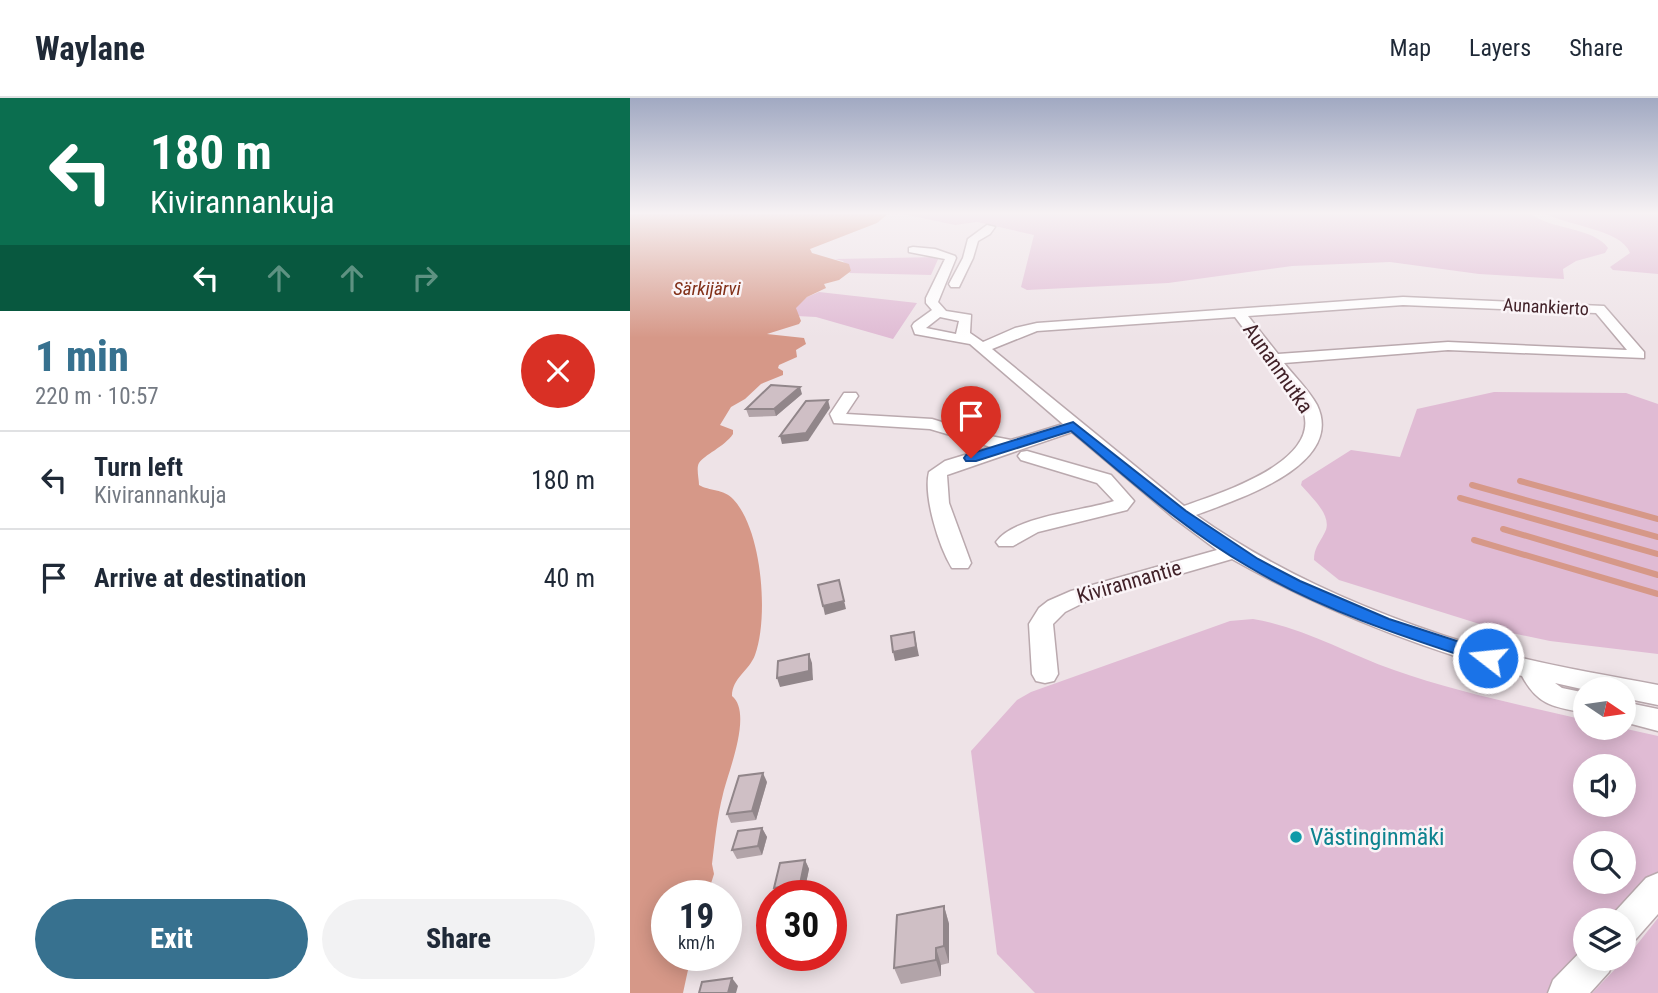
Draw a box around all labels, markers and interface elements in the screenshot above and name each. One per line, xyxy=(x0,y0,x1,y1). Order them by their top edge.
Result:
text: Waylane xyxy=(35,29,145,68)
text: Map xyxy=(1390,34,1431,62)
text: Layers xyxy=(1469,34,1531,62)
text: Share xyxy=(1569,34,1623,62)
text: 180 m xyxy=(150,124,272,181)
icon: left xyxy=(35,126,126,217)
text: Kivirannankuja xyxy=(150,183,335,221)
icon: left xyxy=(187,259,225,297)
icon: ahead xyxy=(260,259,298,297)
icon: ahead xyxy=(333,259,371,297)
icon: right xyxy=(406,259,444,297)
water label: Särkijärvi xyxy=(673,277,741,300)
street label: Aunankierto xyxy=(1503,294,1589,319)
street label: Aunanmutka xyxy=(1238,318,1318,418)
text: 1 min xyxy=(35,332,129,381)
button: close xyxy=(521,334,595,408)
text: 220 m · 10:57 xyxy=(35,383,159,410)
pin xyxy=(941,386,1001,458)
icon: arrive xyxy=(952,397,990,435)
text: Turn left xyxy=(94,452,183,482)
icon: left xyxy=(35,461,73,499)
text: 180 m xyxy=(531,465,595,495)
text: Kivirannankuja xyxy=(94,482,227,509)
street label: Kivirannantie xyxy=(1074,556,1184,608)
icon: arrive xyxy=(35,559,73,597)
text: Arrive at destination xyxy=(94,563,306,593)
text: 40 m xyxy=(544,563,595,593)
position arrow xyxy=(1451,621,1525,695)
north arrow xyxy=(1573,677,1636,740)
map controls xyxy=(1573,677,1636,971)
button: sound xyxy=(1573,754,1636,817)
place label: Västinginmäki xyxy=(1310,823,1444,851)
marker: Västinginmäki xyxy=(1288,829,1304,845)
button: search xyxy=(1573,831,1636,894)
speed limit sign: 30 xyxy=(756,880,847,971)
text: 19 xyxy=(679,896,714,937)
button: Exit xyxy=(35,899,308,979)
button: Share xyxy=(322,899,595,979)
button: layers xyxy=(1573,908,1636,971)
text: km/h xyxy=(678,932,715,953)

